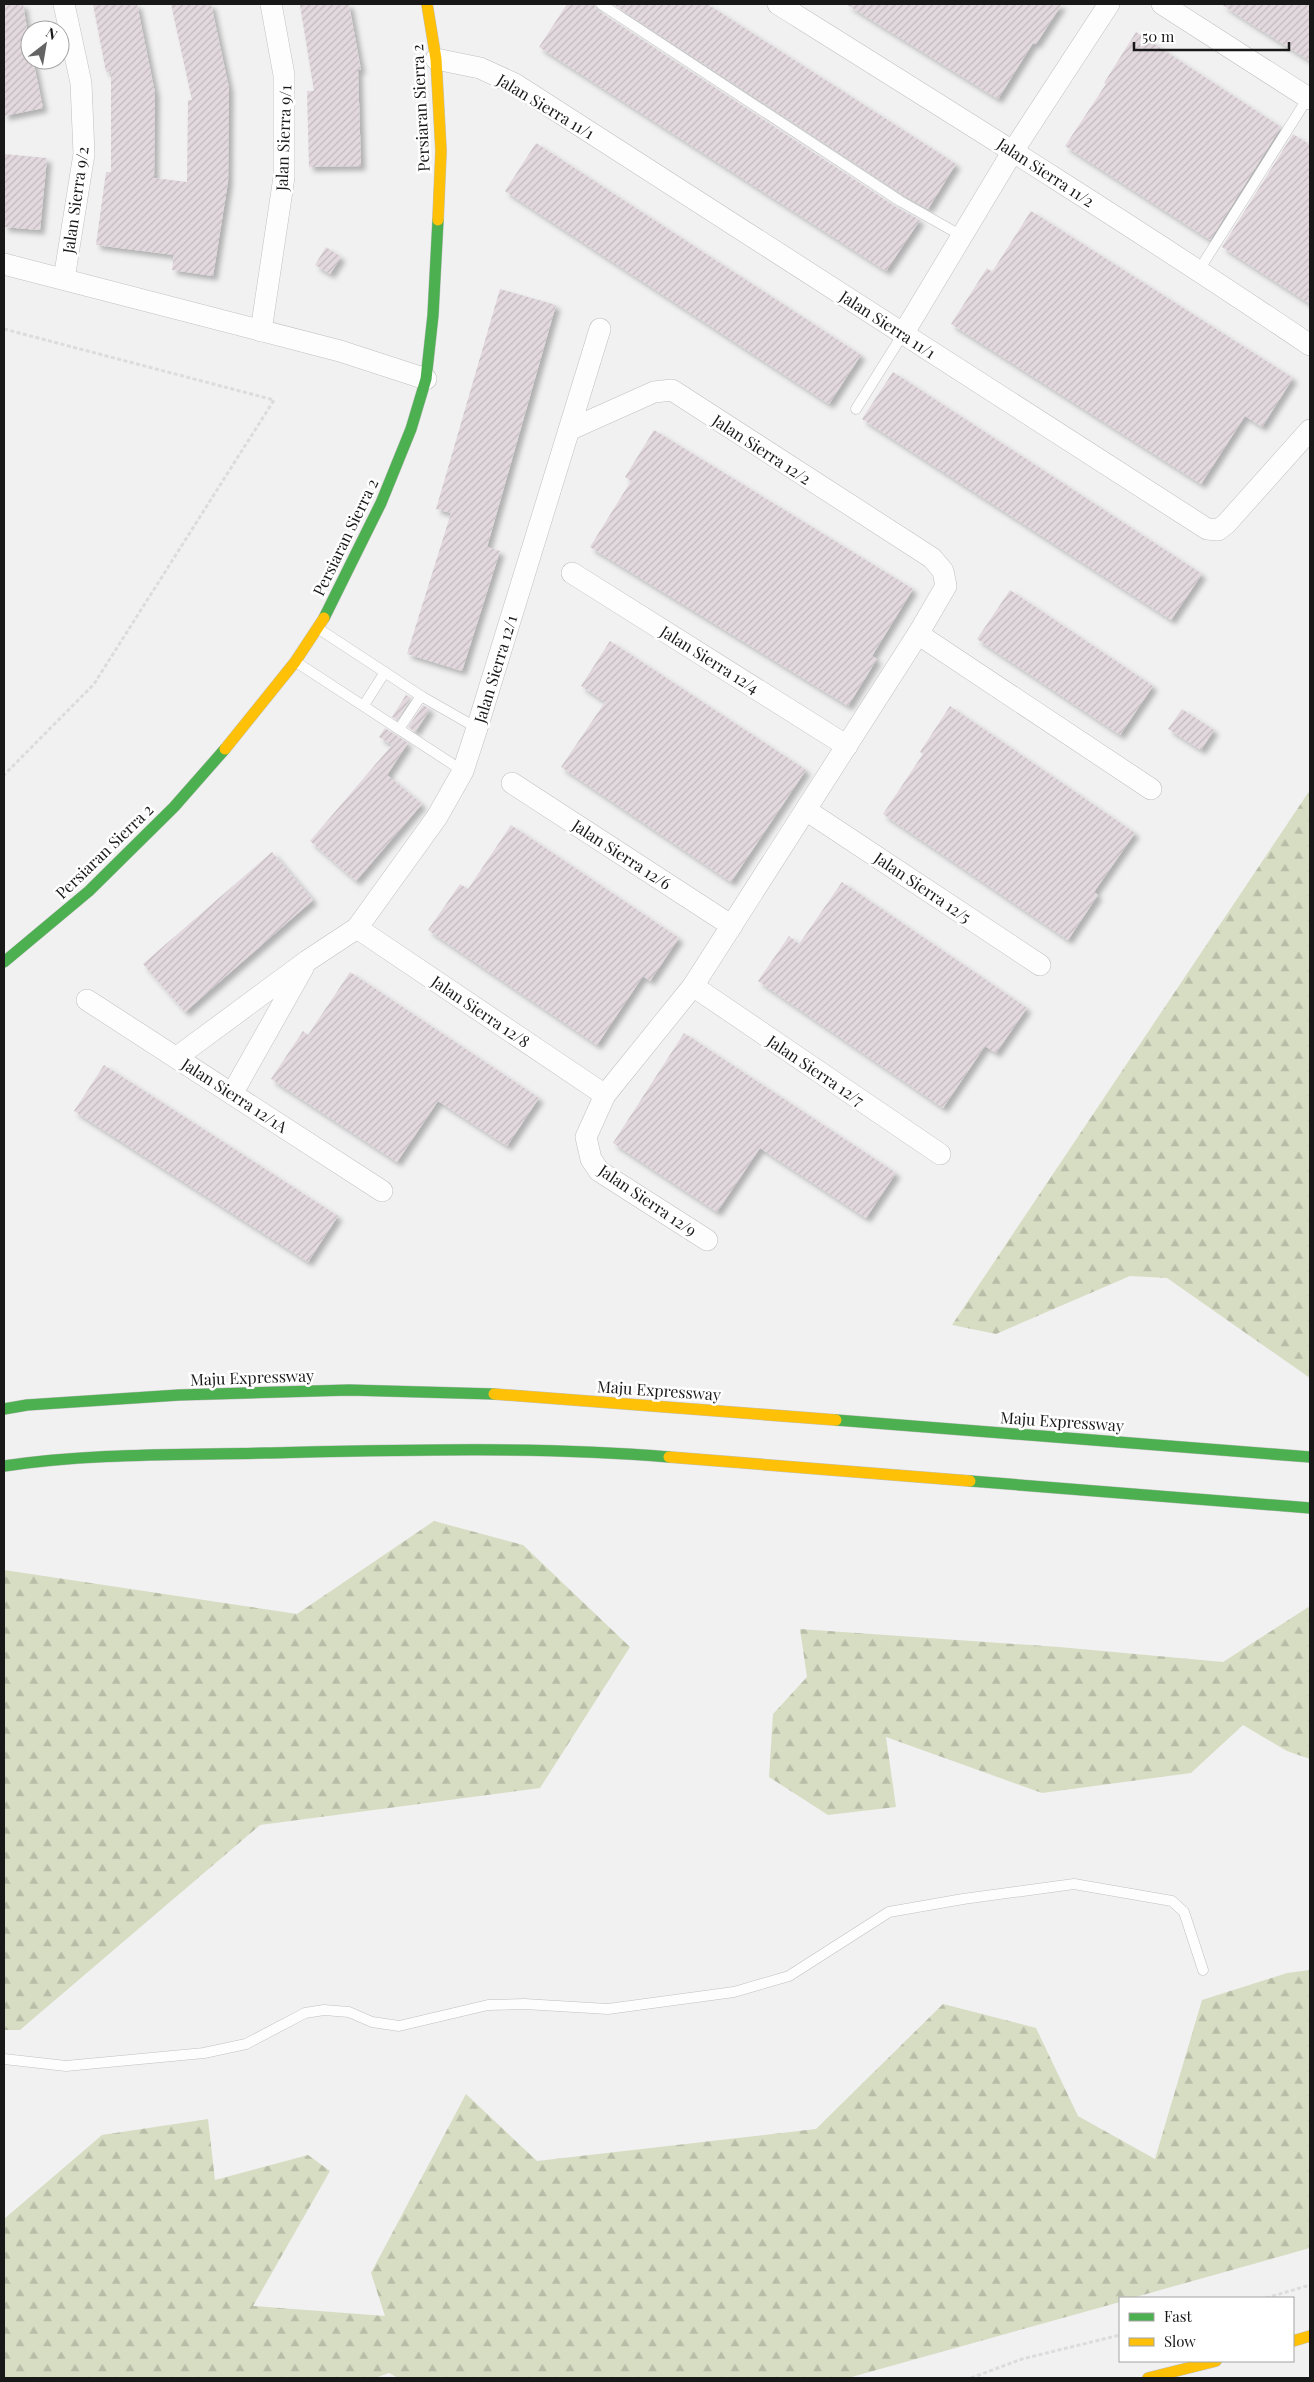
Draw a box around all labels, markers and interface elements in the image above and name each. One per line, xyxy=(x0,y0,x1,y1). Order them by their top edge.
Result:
north arrow xyxy=(20,20,70,70)
scale bar xyxy=(1134,20,1289,52)
text: N xyxy=(43,23,61,44)
text: 50 m xyxy=(1142,26,1175,46)
street label: Persiaran Sierra 2 xyxy=(406,44,434,172)
street label: Jalan Sierra 11/1 xyxy=(493,68,599,143)
street label: Jalan Sierra 9/1 xyxy=(271,84,295,193)
street label: Jalan Sierra 11/2 xyxy=(993,132,1098,211)
street label: Jalan Sierra 9/2 xyxy=(57,145,93,256)
street label: Jalan Sierra 11/1 xyxy=(835,285,940,363)
street label: Jalan Sierra 12/2 xyxy=(708,409,815,489)
street label: Persiaran Sierra 2 xyxy=(308,475,382,599)
street label: Jalan Sierra 12/1 xyxy=(468,612,521,726)
street label: Jalan Sierra 12/4 xyxy=(656,620,763,698)
street label: Persiaran Sierra 2 xyxy=(51,799,157,903)
street label: Jalan Sierra 12/6 xyxy=(568,814,675,894)
street label: Jalan Sierra 12/5 xyxy=(870,846,975,927)
street label: Jalan Sierra 12/8 xyxy=(427,970,534,1052)
street label: Jalan Sierra 12/7 xyxy=(763,1029,869,1110)
street label: Jalan Sierra 12/1A xyxy=(177,1052,293,1137)
street label: Jalan Sierra 12/9 xyxy=(594,1159,701,1240)
street label: Maju Expressway xyxy=(190,1364,314,1390)
street label: Maju Expressway xyxy=(596,1375,722,1405)
street label: Maju Expressway xyxy=(999,1406,1125,1436)
legend xyxy=(1119,2297,1294,2362)
text: Fast xyxy=(1164,2306,1193,2326)
text: Slow xyxy=(1164,2331,1196,2351)

